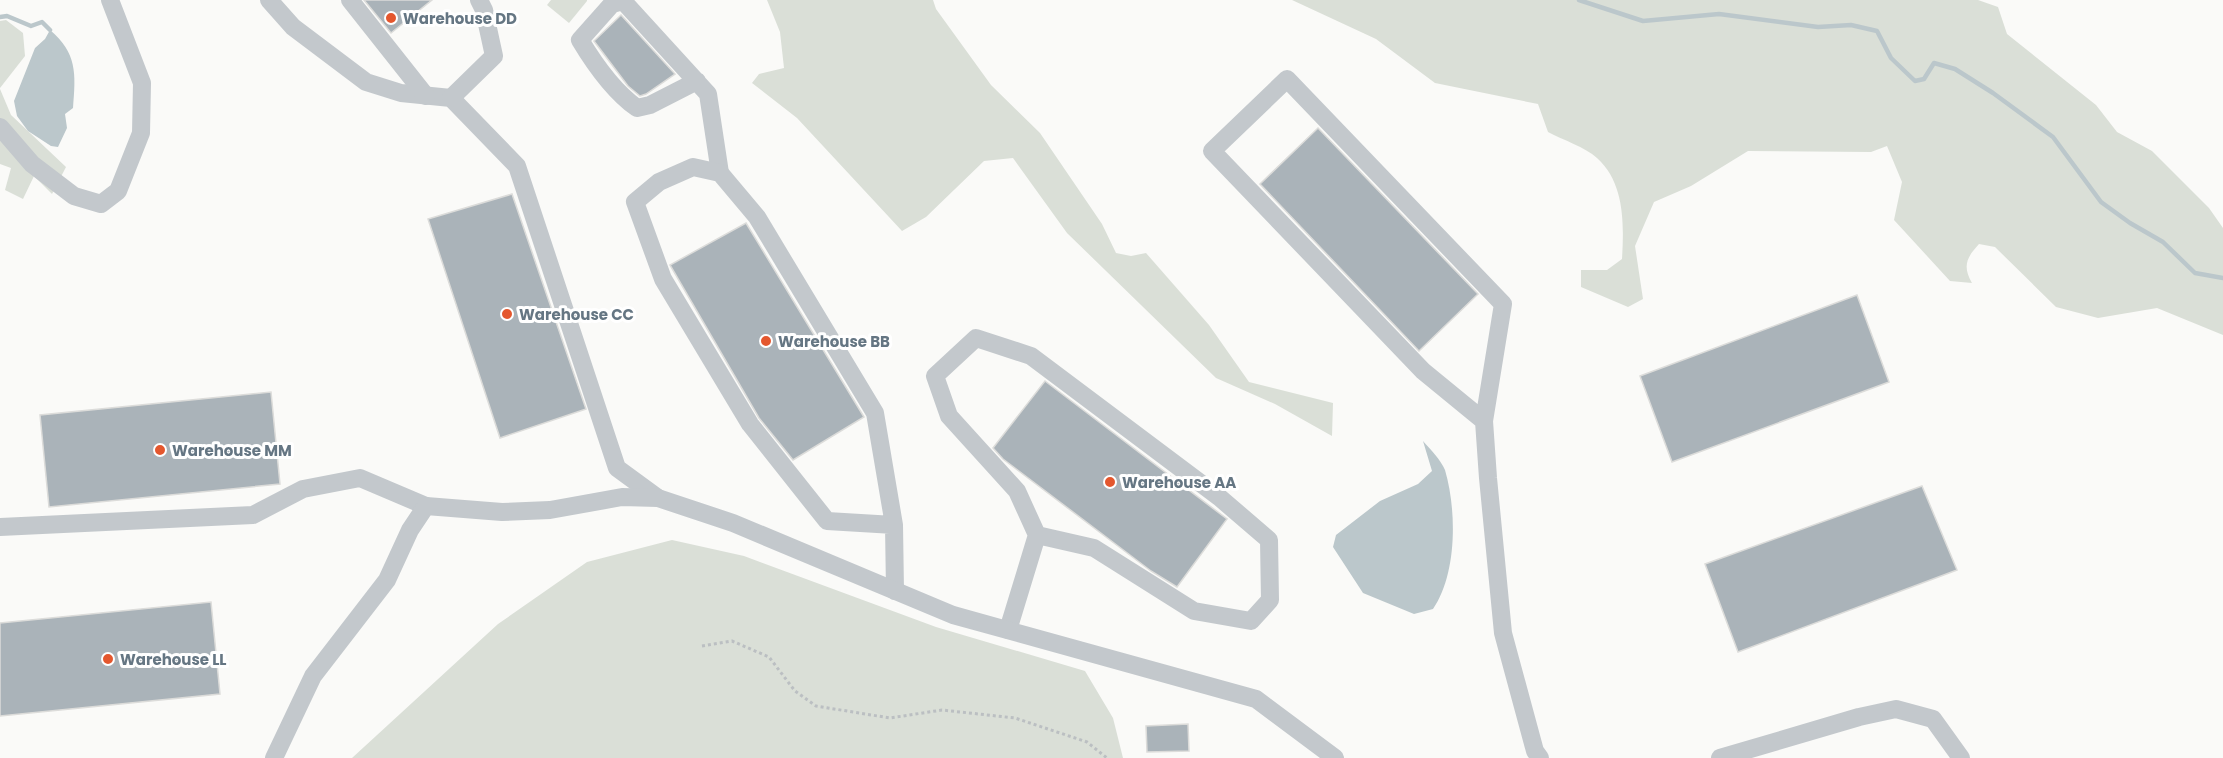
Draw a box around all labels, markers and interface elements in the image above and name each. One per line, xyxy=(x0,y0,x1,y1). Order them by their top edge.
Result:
place label: Warehouse DD xyxy=(403,8,517,29)
marker: Warehouse DD xyxy=(384,11,398,25)
place label: Warehouse CC xyxy=(519,304,634,325)
marker: Warehouse CC xyxy=(500,307,514,321)
place label: Warehouse BB xyxy=(778,331,890,352)
marker: Warehouse BB xyxy=(759,334,773,348)
place label: Warehouse MM xyxy=(172,440,292,461)
marker: Warehouse MM xyxy=(153,443,167,457)
place label: Warehouse AA xyxy=(1122,472,1236,493)
marker: Warehouse AA xyxy=(1103,475,1117,489)
place label: Warehouse LL xyxy=(120,649,227,670)
marker: Warehouse LL xyxy=(101,652,115,666)

